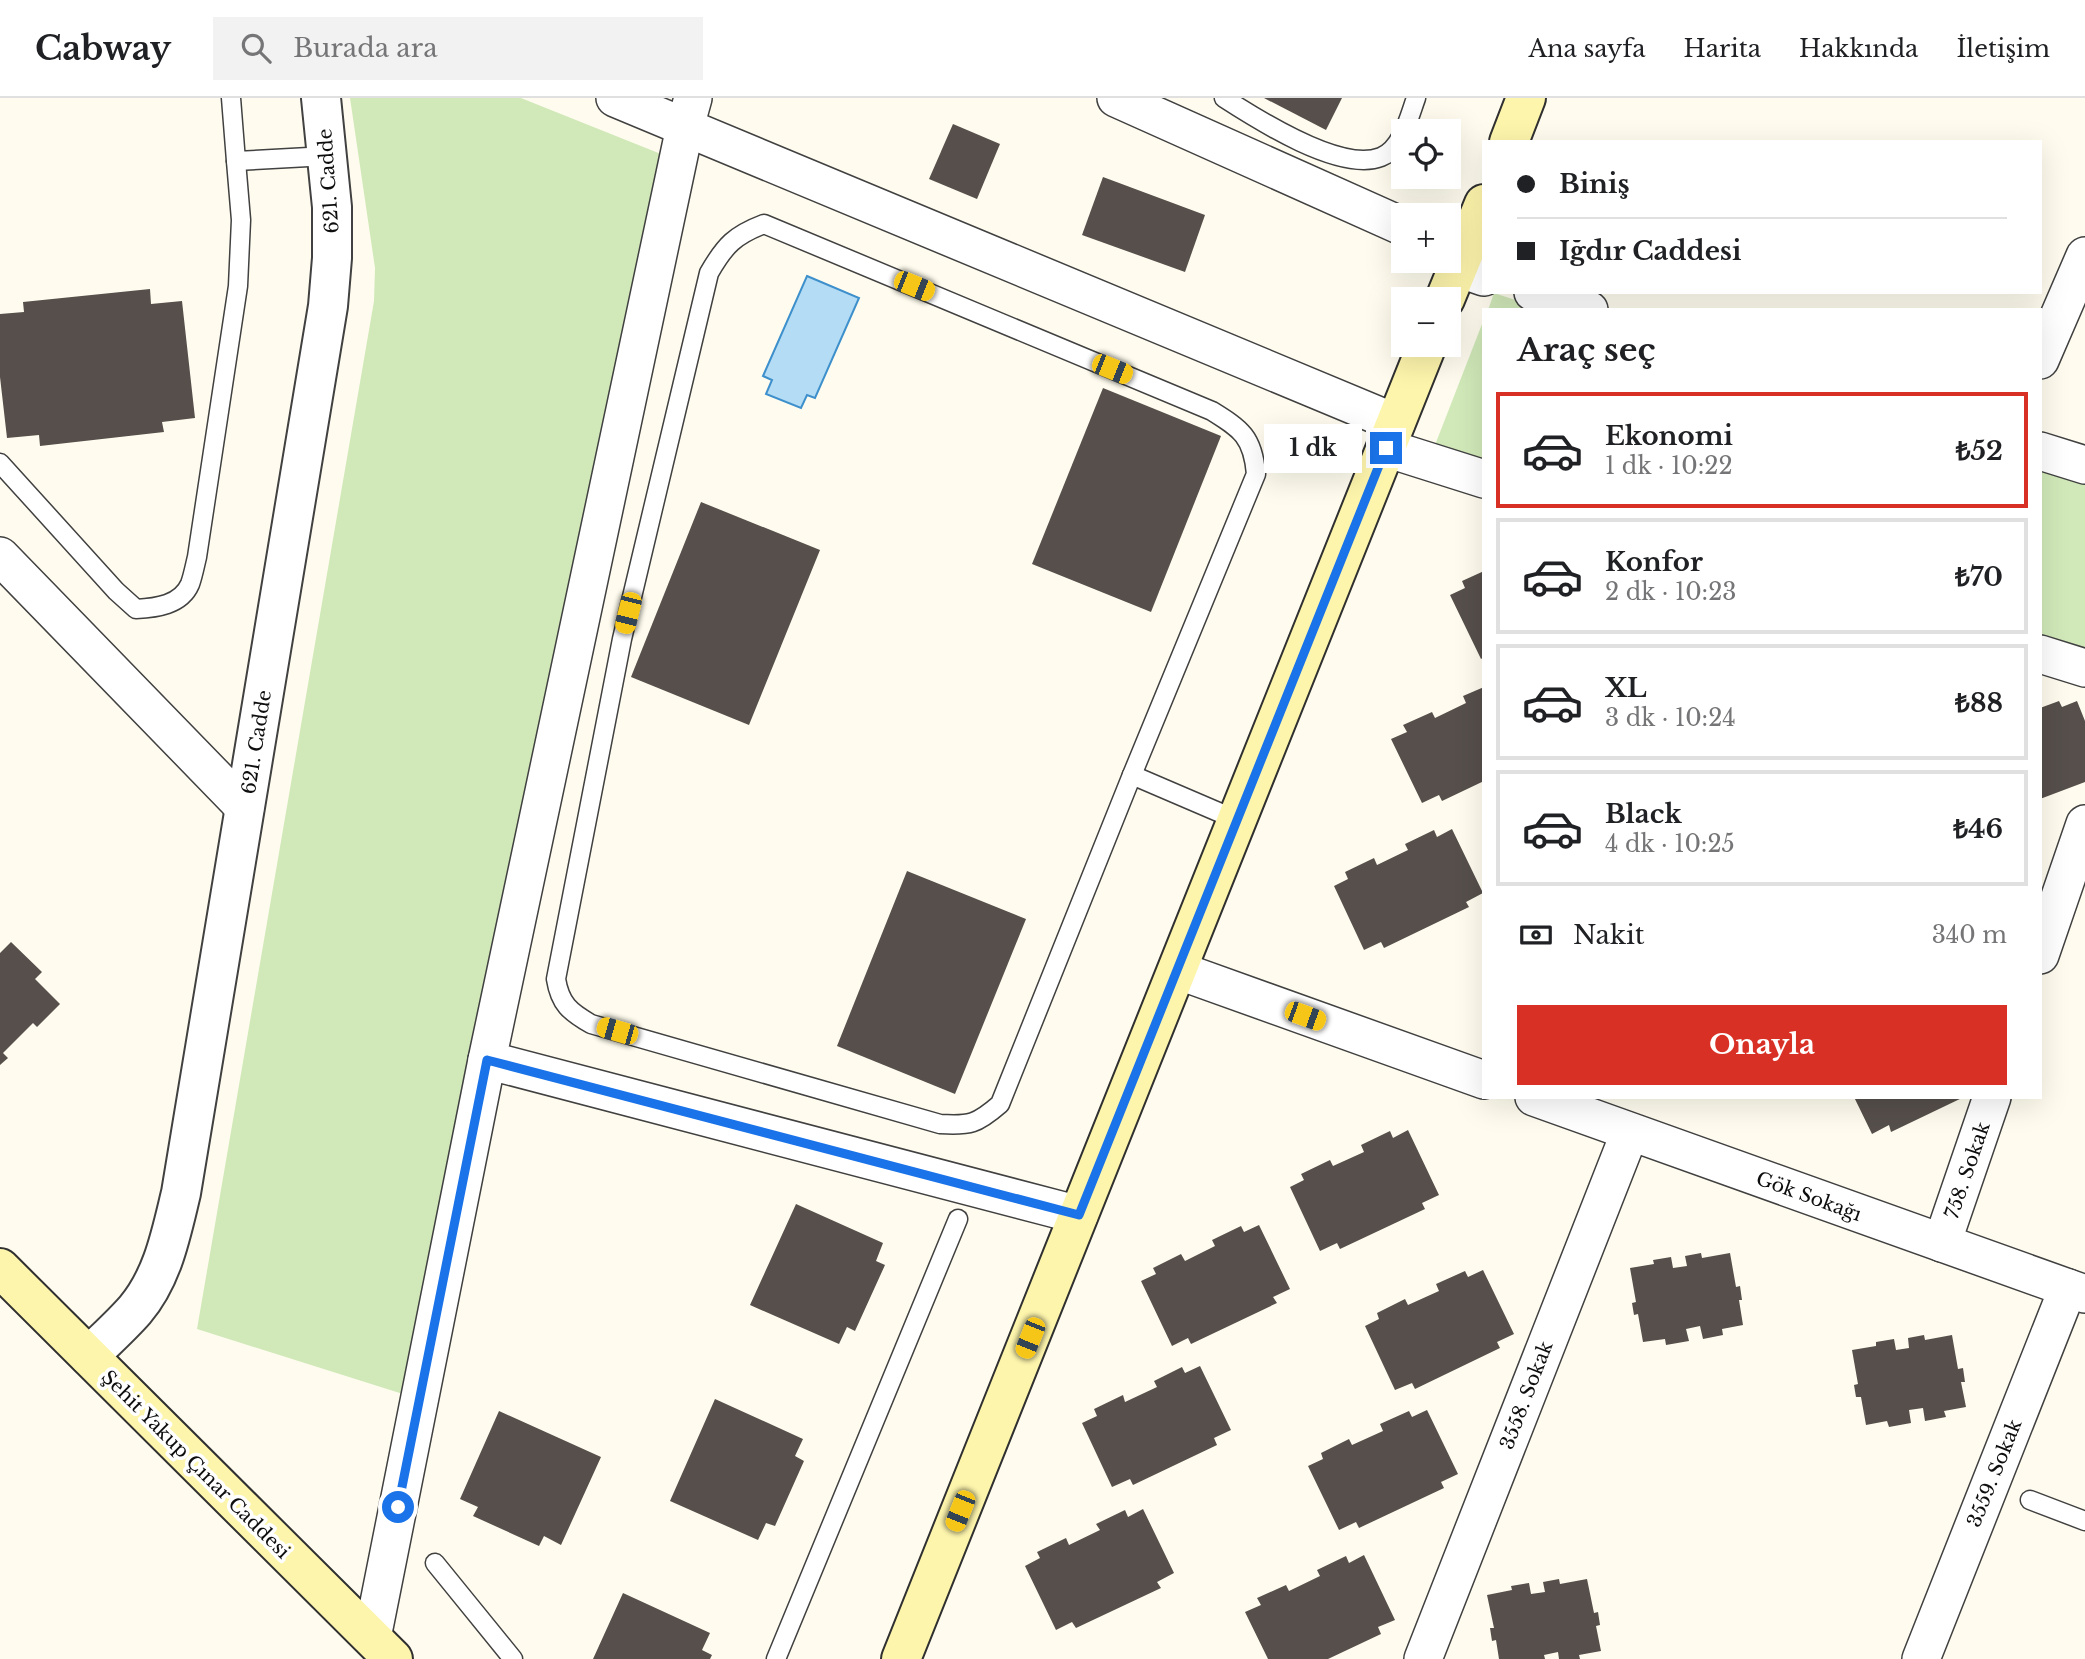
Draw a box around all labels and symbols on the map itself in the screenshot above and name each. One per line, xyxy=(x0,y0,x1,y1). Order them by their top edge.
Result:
street label: 621. Cadde xyxy=(313,128,344,234)
car xyxy=(891,268,938,304)
car xyxy=(1089,351,1136,387)
callout: 1 dk xyxy=(1264,424,1362,472)
route end xyxy=(1370,432,1402,464)
car xyxy=(613,590,644,636)
street label: 621. Cadde xyxy=(237,688,276,796)
car xyxy=(1282,999,1329,1033)
car xyxy=(594,1015,641,1047)
street label: 758. Sokak xyxy=(1940,1119,1995,1222)
street label: Gök Sokağı xyxy=(1753,1167,1865,1226)
car xyxy=(1013,1315,1048,1361)
street label: 3558. Sokak xyxy=(1495,1338,1558,1452)
street label: Şehit Yakup Çınar Caddesi xyxy=(97,1365,295,1564)
street label: 3559. Sokak xyxy=(1962,1416,2027,1530)
car xyxy=(943,1488,978,1534)
route start xyxy=(382,1491,414,1523)

